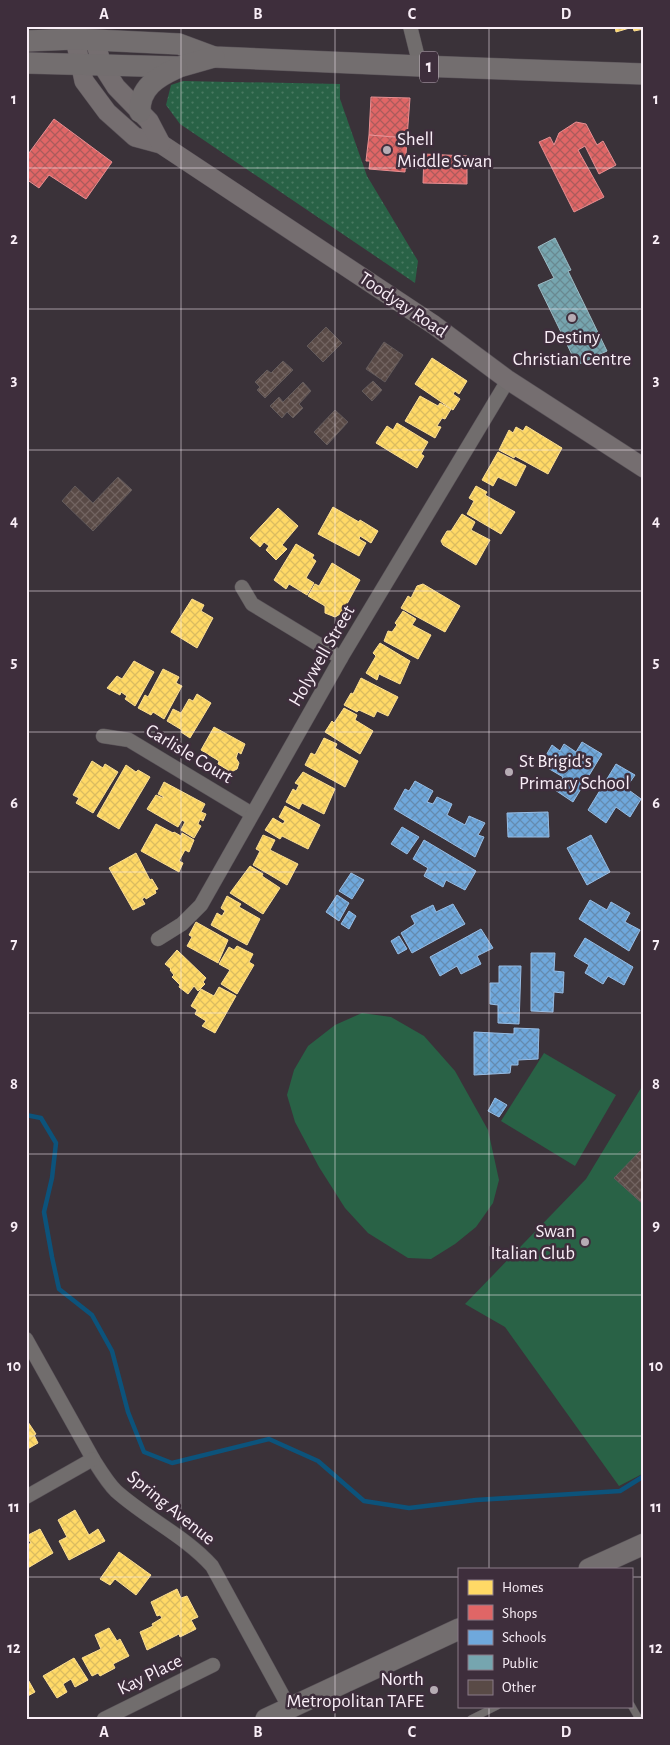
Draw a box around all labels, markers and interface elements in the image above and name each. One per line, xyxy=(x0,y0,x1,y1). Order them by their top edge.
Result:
text: A xyxy=(99,6,109,22)
text: B xyxy=(253,6,263,22)
text: C xyxy=(408,6,417,22)
text: D xyxy=(561,6,572,22)
road number: 1 xyxy=(420,52,438,82)
text: 1 xyxy=(11,91,17,107)
text: 1 xyxy=(653,91,659,107)
place label: Shell Middle Swan xyxy=(397,130,492,171)
marker: Shell Middle Swan xyxy=(381,144,393,156)
text: 2 xyxy=(10,231,18,247)
text: 2 xyxy=(652,231,660,247)
street label: Toodyay Road xyxy=(355,269,451,341)
marker: Destiny Christian Centre xyxy=(566,312,578,324)
place label: Destiny Christian Centre xyxy=(513,328,631,369)
text: 3 xyxy=(11,372,18,388)
text: 3 xyxy=(653,372,660,388)
text: 4 xyxy=(10,513,18,529)
text: 4 xyxy=(652,513,660,529)
street label: Holywell Street xyxy=(285,602,359,710)
text: 5 xyxy=(11,654,18,670)
text: 5 xyxy=(653,654,660,670)
street label: Carlisle Court xyxy=(142,721,236,787)
place label: St Brigid's Primary School xyxy=(519,752,630,793)
marker: St Brigid's Primary School xyxy=(503,766,515,778)
text: 6 xyxy=(10,795,18,811)
text: 6 xyxy=(652,795,660,811)
text: 7 xyxy=(11,936,18,952)
text: 7 xyxy=(653,936,660,952)
text: 8 xyxy=(10,1076,18,1092)
text: 8 xyxy=(652,1076,660,1092)
text: 9 xyxy=(10,1217,18,1233)
text: 9 xyxy=(652,1217,660,1233)
place label: Swan Italian Club xyxy=(490,1222,575,1263)
marker: Swan Italian Club xyxy=(579,1236,591,1248)
text: 10 xyxy=(7,1358,21,1374)
text: 10 xyxy=(649,1358,663,1374)
street label: Spring Avenue xyxy=(124,1467,218,1549)
text: 11 xyxy=(8,1499,20,1515)
text: 11 xyxy=(650,1499,662,1515)
legend xyxy=(458,1568,632,1708)
text: Homes xyxy=(502,1580,544,1595)
text: Shops xyxy=(502,1606,537,1621)
text: Schools xyxy=(502,1630,546,1645)
text: 12 xyxy=(7,1640,21,1656)
text: 12 xyxy=(649,1640,663,1656)
street label: Kay Place xyxy=(115,1651,185,1699)
text: Public xyxy=(502,1656,538,1671)
place label: North Metropolitan TAFE xyxy=(287,1670,424,1711)
text: Other xyxy=(502,1680,536,1695)
marker: North Metropolitan TAFE xyxy=(428,1684,440,1696)
text: A xyxy=(99,1724,109,1740)
text: B xyxy=(253,1724,263,1740)
text: C xyxy=(408,1724,417,1740)
text: D xyxy=(561,1724,572,1740)

